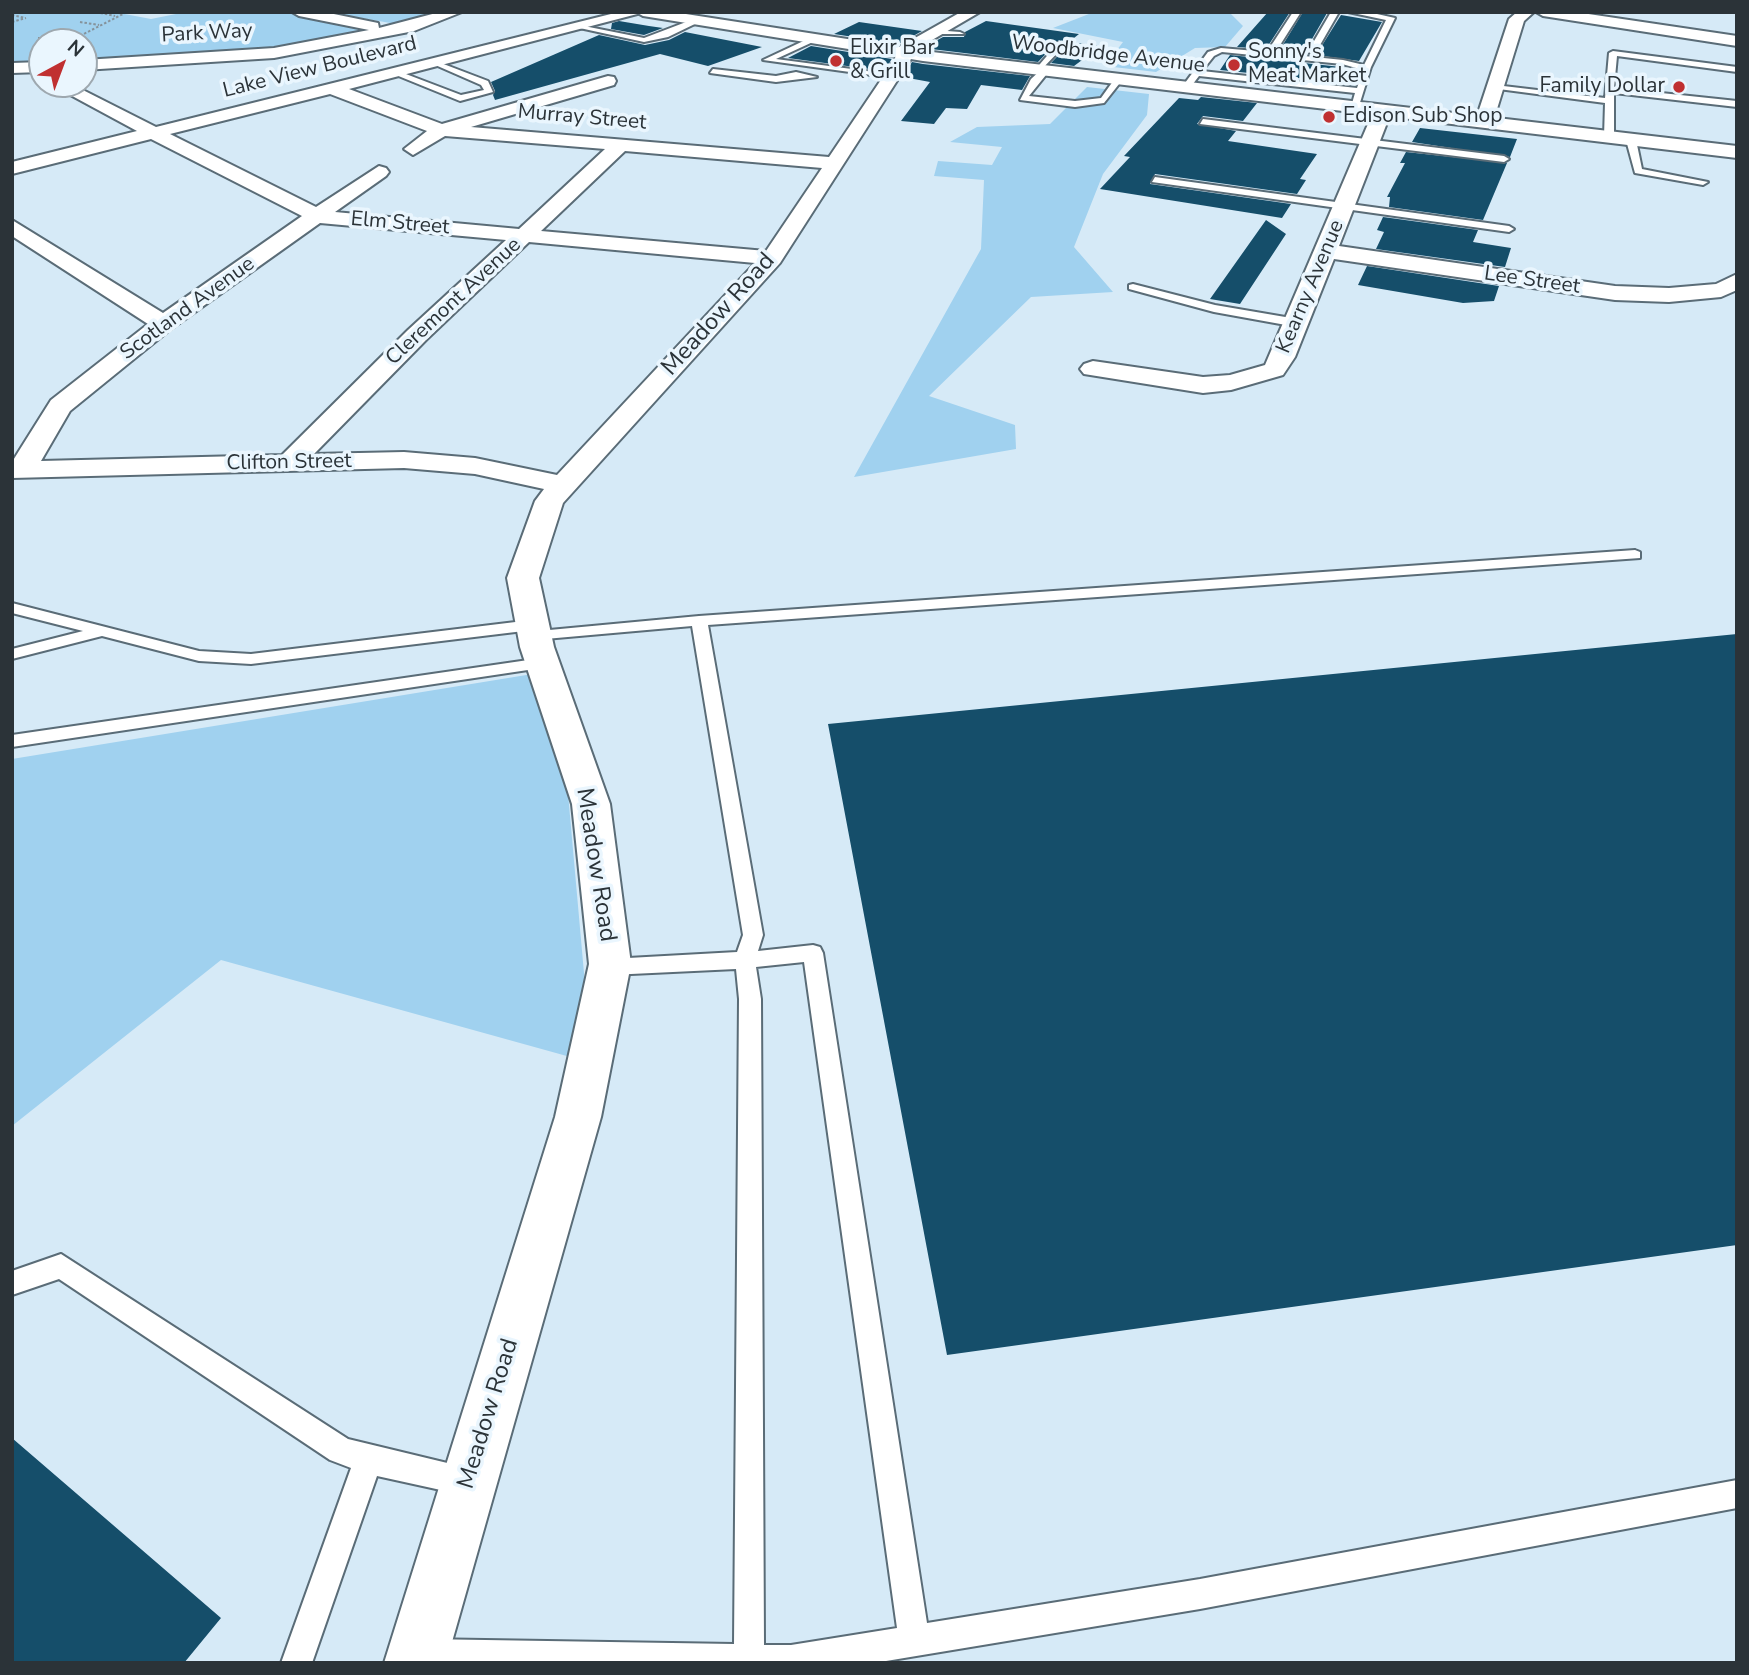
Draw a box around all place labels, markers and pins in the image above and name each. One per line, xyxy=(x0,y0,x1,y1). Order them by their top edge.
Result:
place label: Elixir Bar & Grill xyxy=(850,36,935,86)
place label: Sonny's Meat Market xyxy=(1248,40,1366,90)
marker: Elixir Bar & Grill xyxy=(828,53,844,69)
marker: Sonny's Meat Market xyxy=(1226,57,1242,73)
place label: Family Dollar xyxy=(1539,74,1665,100)
marker: Family Dollar xyxy=(1671,79,1687,95)
place label: Edison Sub Shop xyxy=(1343,104,1502,130)
marker: Edison Sub Shop xyxy=(1321,109,1337,125)

